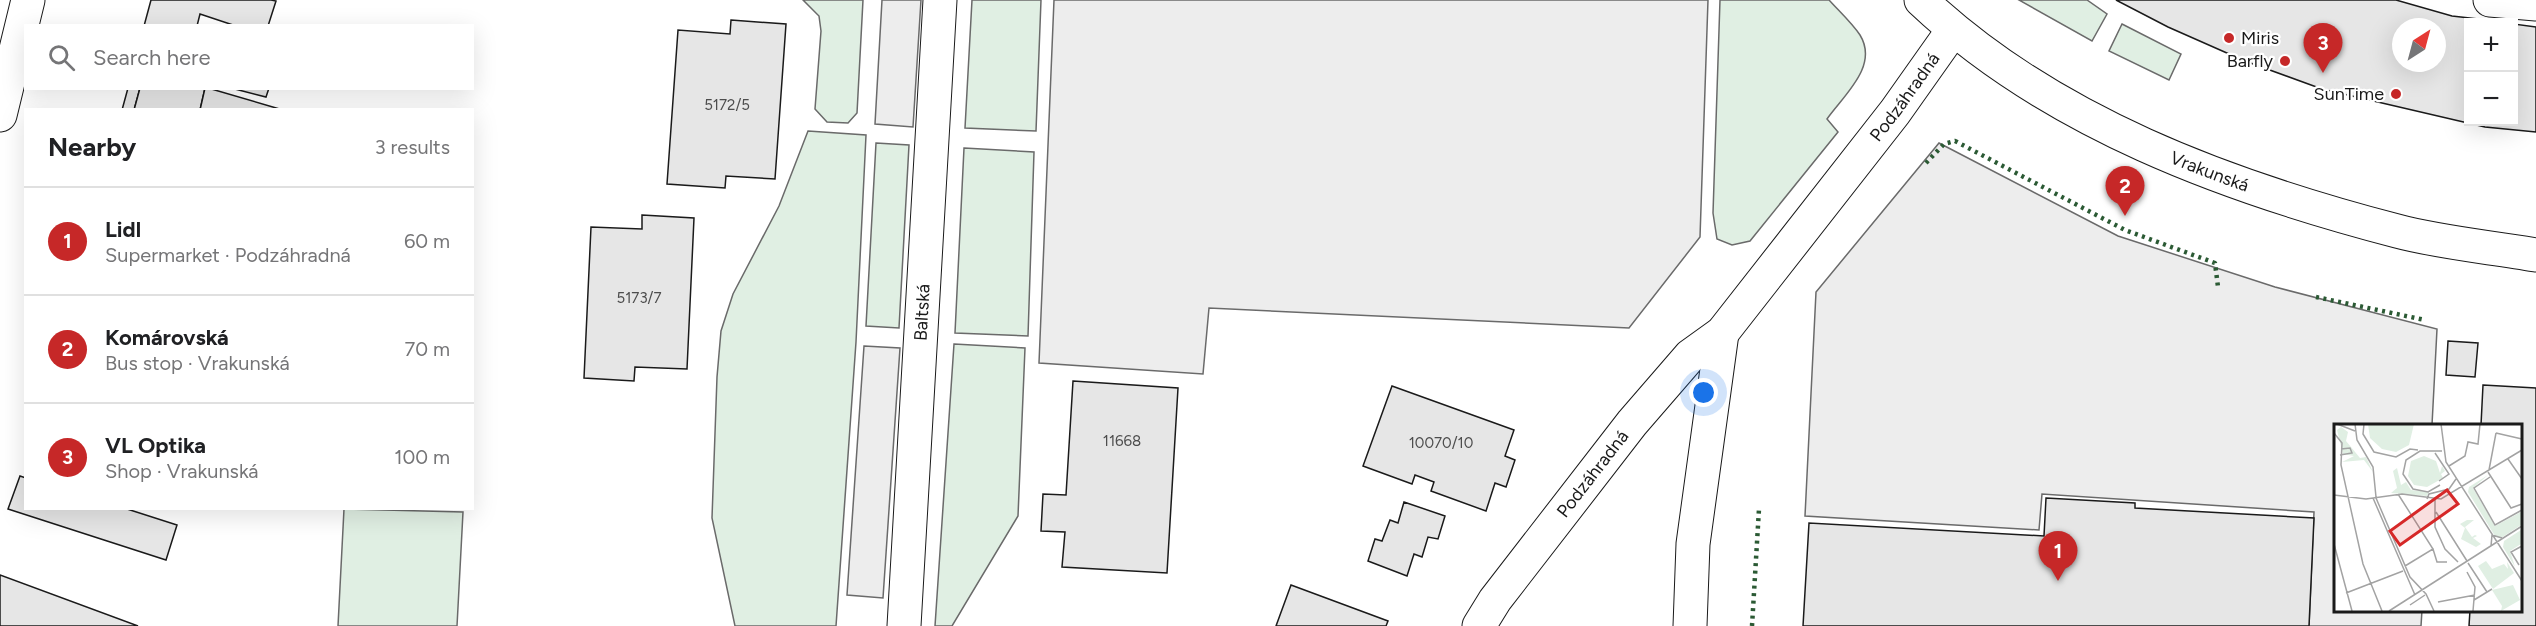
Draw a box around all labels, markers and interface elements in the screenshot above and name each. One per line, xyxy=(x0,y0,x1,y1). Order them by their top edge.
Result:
north arrow xyxy=(2392,18,2446,72)
map controls xyxy=(2464,18,2518,126)
button: + xyxy=(2464,18,2518,72)
pin: 3 xyxy=(2304,23,2342,73)
search box xyxy=(24,24,474,90)
place label: Miris xyxy=(2241,27,2279,49)
marker: Miris xyxy=(2222,31,2236,45)
icon: search xyxy=(45,41,78,74)
text: Search here xyxy=(93,44,211,71)
street label: Podzáhradná xyxy=(1865,48,1944,146)
place label: Barfly xyxy=(2227,50,2274,72)
marker: Barfly xyxy=(2278,54,2292,68)
button: − xyxy=(2464,72,2518,126)
place label: SunTime xyxy=(2314,83,2384,105)
marker: SunTime xyxy=(2389,87,2403,101)
house number: 5172/5 xyxy=(704,96,750,114)
text: Nearby xyxy=(48,131,136,163)
text: 3 results xyxy=(375,135,450,159)
street label: Vrakunská xyxy=(2167,146,2252,197)
pin: 2 xyxy=(2106,166,2144,216)
text: Lidl xyxy=(105,216,141,243)
text: 1 xyxy=(63,229,72,253)
text: 60 m xyxy=(404,229,450,253)
text: Supermarket · Podzáhradná xyxy=(105,243,351,267)
street label: Baltská xyxy=(909,283,935,342)
house number: 5173/7 xyxy=(617,289,661,307)
text: Komárovská xyxy=(105,324,229,351)
text: 2 xyxy=(62,337,73,361)
text: 70 m xyxy=(404,337,450,361)
text: Bus stop · Vrakunská xyxy=(105,351,290,375)
your location xyxy=(1689,378,1718,407)
inset map xyxy=(2334,424,2521,611)
street label: Podzáhradná xyxy=(1552,426,1633,522)
text: VL Optika xyxy=(105,432,206,459)
house number: 11668 xyxy=(1103,432,1141,450)
house number: 10070/10 xyxy=(1409,434,1473,452)
text: 3 xyxy=(62,445,73,469)
text: 100 m xyxy=(394,445,450,469)
text: Shop · Vrakunská xyxy=(105,459,259,483)
pin: 1 xyxy=(2038,532,2078,581)

